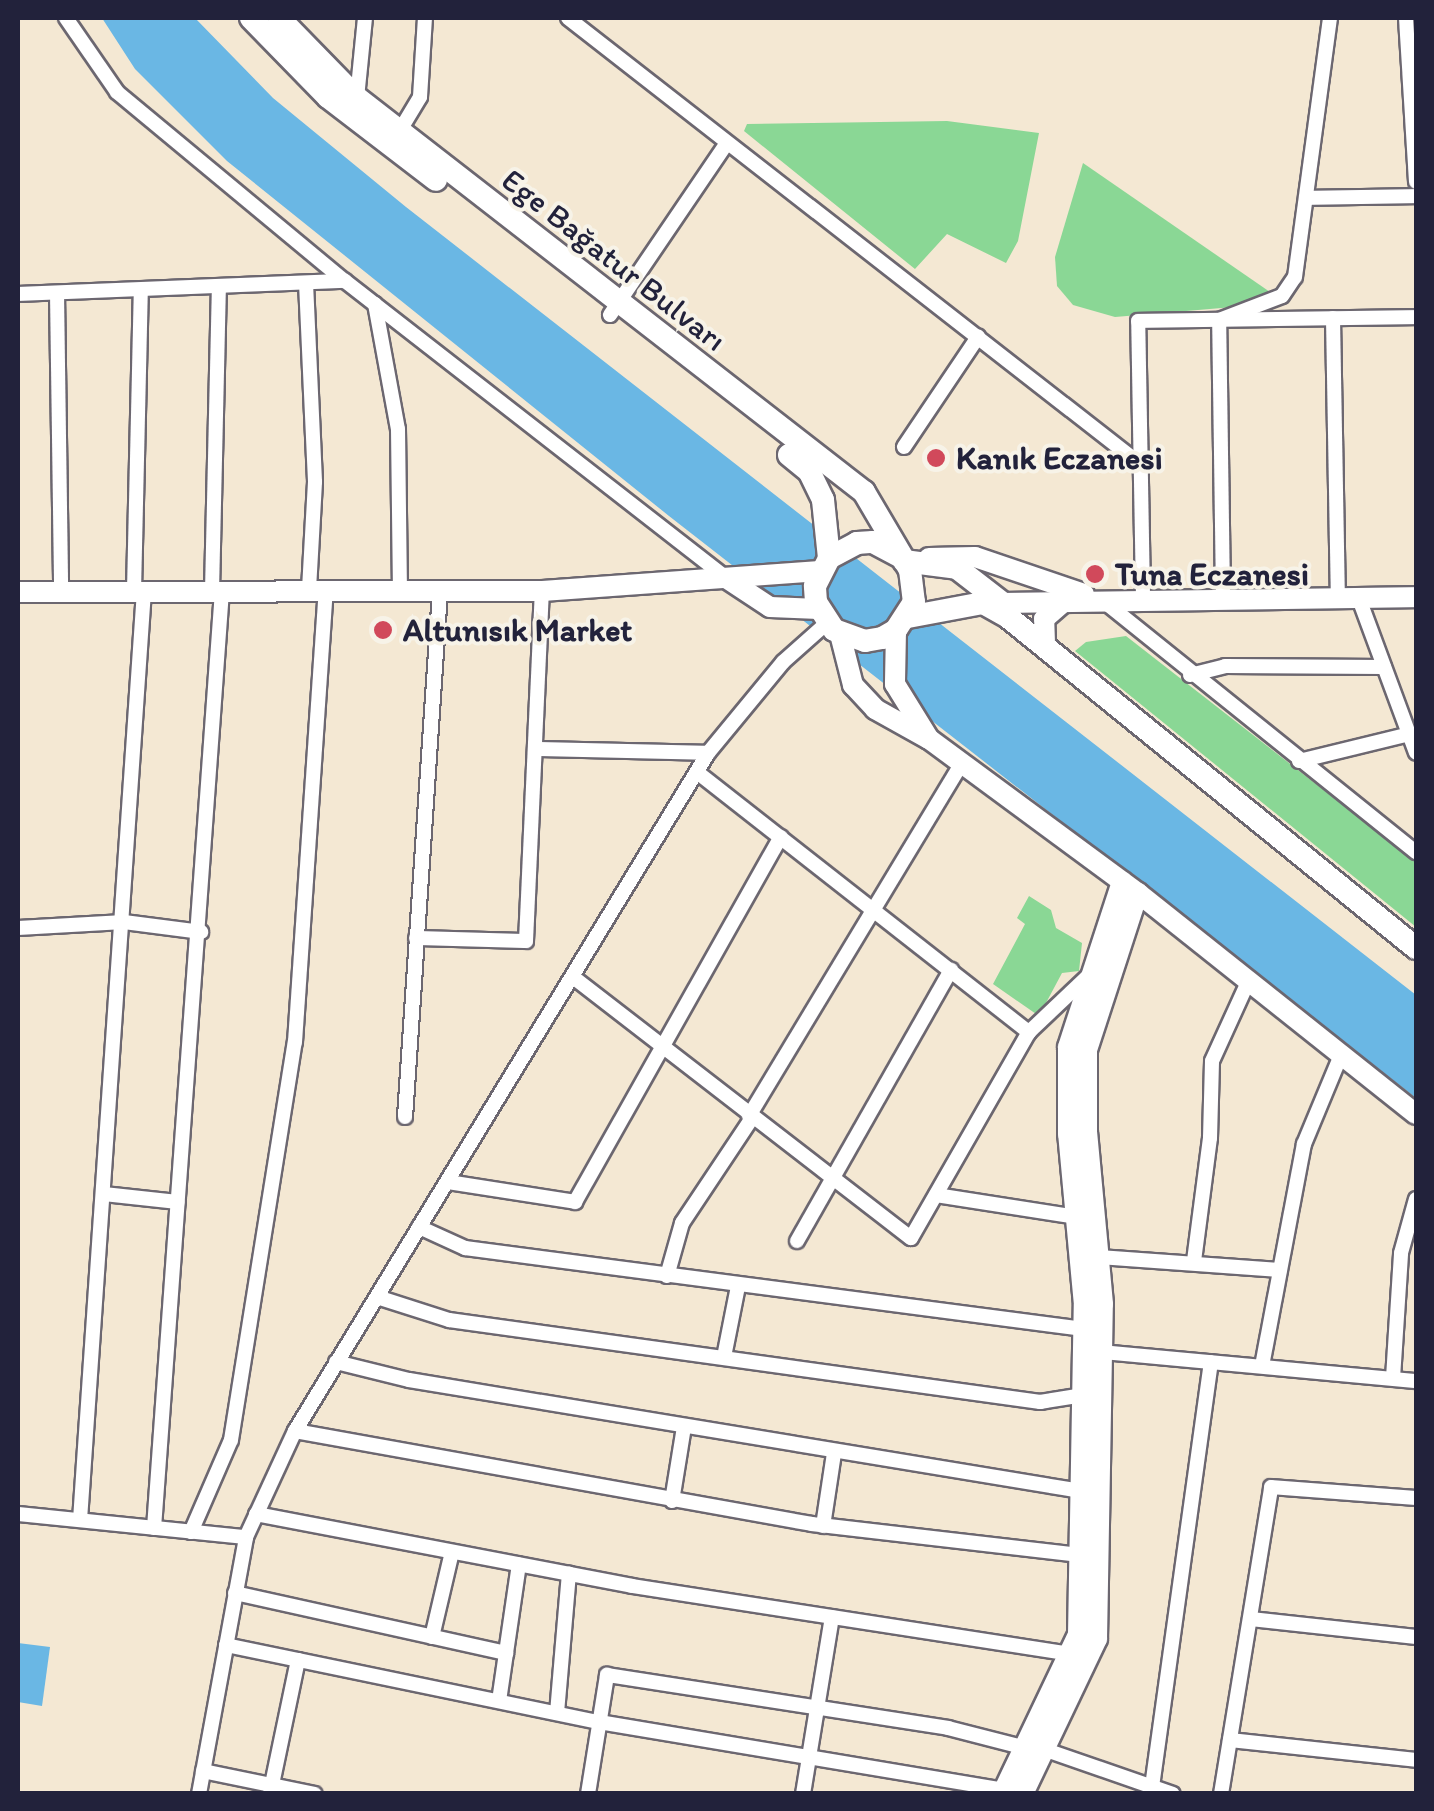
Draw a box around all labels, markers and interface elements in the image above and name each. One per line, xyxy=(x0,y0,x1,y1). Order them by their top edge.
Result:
street label: Ege Bağatur Bulvarı xyxy=(494,161,734,359)
place label: Kanık Eczanesi xyxy=(956,439,1163,477)
marker: Kanık Eczanesi xyxy=(925,447,947,469)
place label: Tuna Eczanesi xyxy=(1115,555,1309,593)
marker: Tuna Eczanesi xyxy=(1084,563,1106,585)
place label: Altunısık Market xyxy=(403,611,633,649)
marker: Altunısık Market xyxy=(372,619,394,641)

